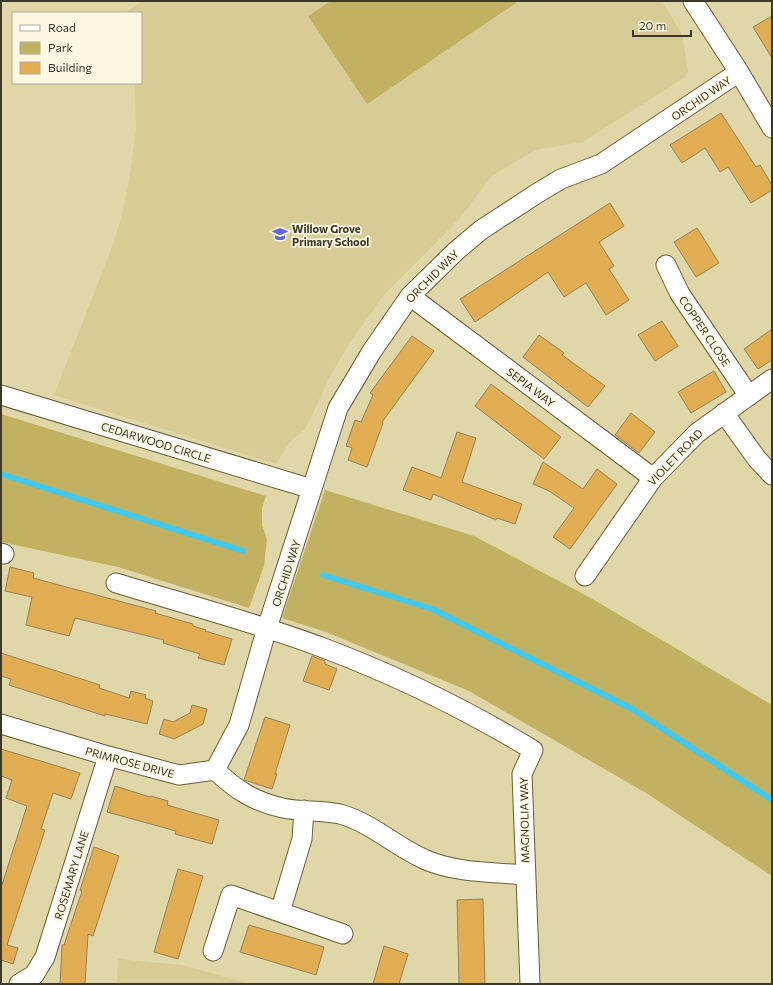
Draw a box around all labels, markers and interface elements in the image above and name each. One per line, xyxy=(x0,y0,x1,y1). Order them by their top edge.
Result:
legend xyxy=(12,12,142,84)
scale bar xyxy=(633,12,691,38)
text: 20 m xyxy=(639,18,666,32)
text: Road xyxy=(48,20,76,34)
text: Park xyxy=(48,40,74,54)
text: Building xyxy=(48,60,92,74)
street label: ORCHID WAY xyxy=(669,73,733,123)
place label: Willow Grove Primary School xyxy=(292,222,369,248)
school or university icon: Willow Grove Primary School xyxy=(271,225,289,243)
street label: ORCHID WAY xyxy=(403,247,461,305)
street label: COPPER CLOSE xyxy=(677,293,733,369)
street label: SEPIA WAY xyxy=(504,365,558,409)
street label: CEDARWOOD CIRCLE xyxy=(100,419,212,465)
street label: VIOLET ROAD xyxy=(645,426,705,488)
street label: ORCHID WAY xyxy=(269,538,303,608)
street label: PRIMROSE DRIVE xyxy=(84,744,176,780)
street label: MAGNOLIA WAY xyxy=(517,777,531,863)
street label: ROSEMARY LANE xyxy=(51,829,91,921)

